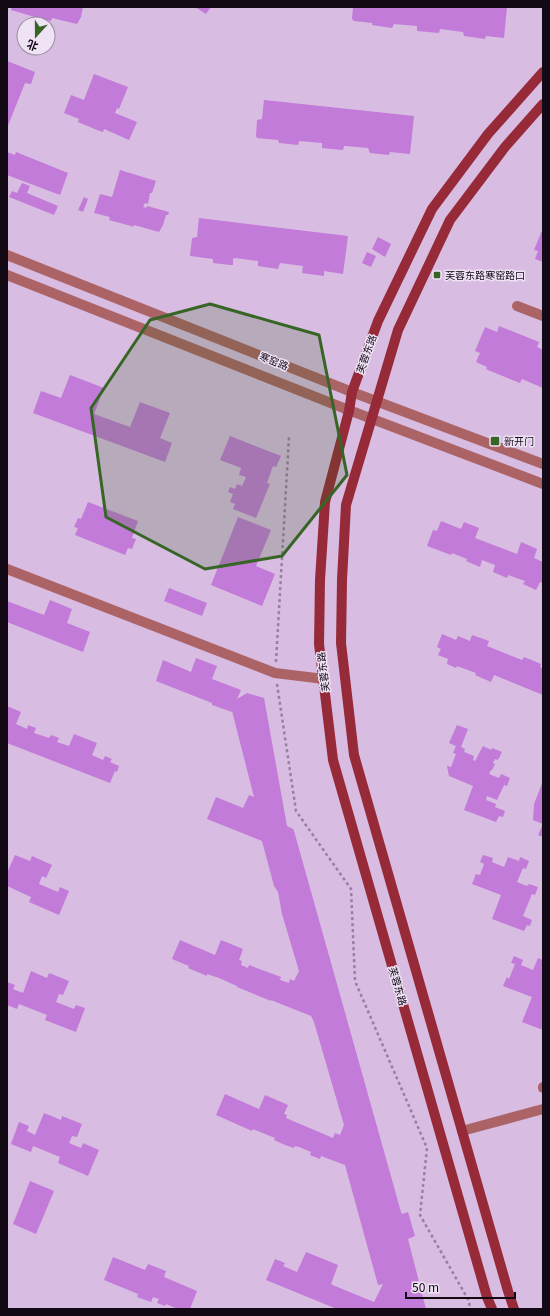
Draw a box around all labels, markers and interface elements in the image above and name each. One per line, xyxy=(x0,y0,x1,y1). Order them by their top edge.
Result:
north arrow xyxy=(16,16,56,56)
text: 北 xyxy=(24,37,40,56)
place label: 芙蓉东路寒窑路口 xyxy=(445,267,525,282)
marker: 芙蓉东路寒窑路口 xyxy=(432,270,442,280)
street label: 芙蓉东路 xyxy=(352,332,379,375)
street label: 寒窑路 xyxy=(257,348,291,373)
place label: 新开门 xyxy=(504,433,534,448)
marker: 新开门 xyxy=(489,435,501,447)
street label: 芙蓉东路 xyxy=(313,651,332,693)
street label: 芙蓉东路 xyxy=(386,965,411,1007)
scale bar xyxy=(406,1274,515,1300)
text: 50 m xyxy=(412,1278,439,1295)

